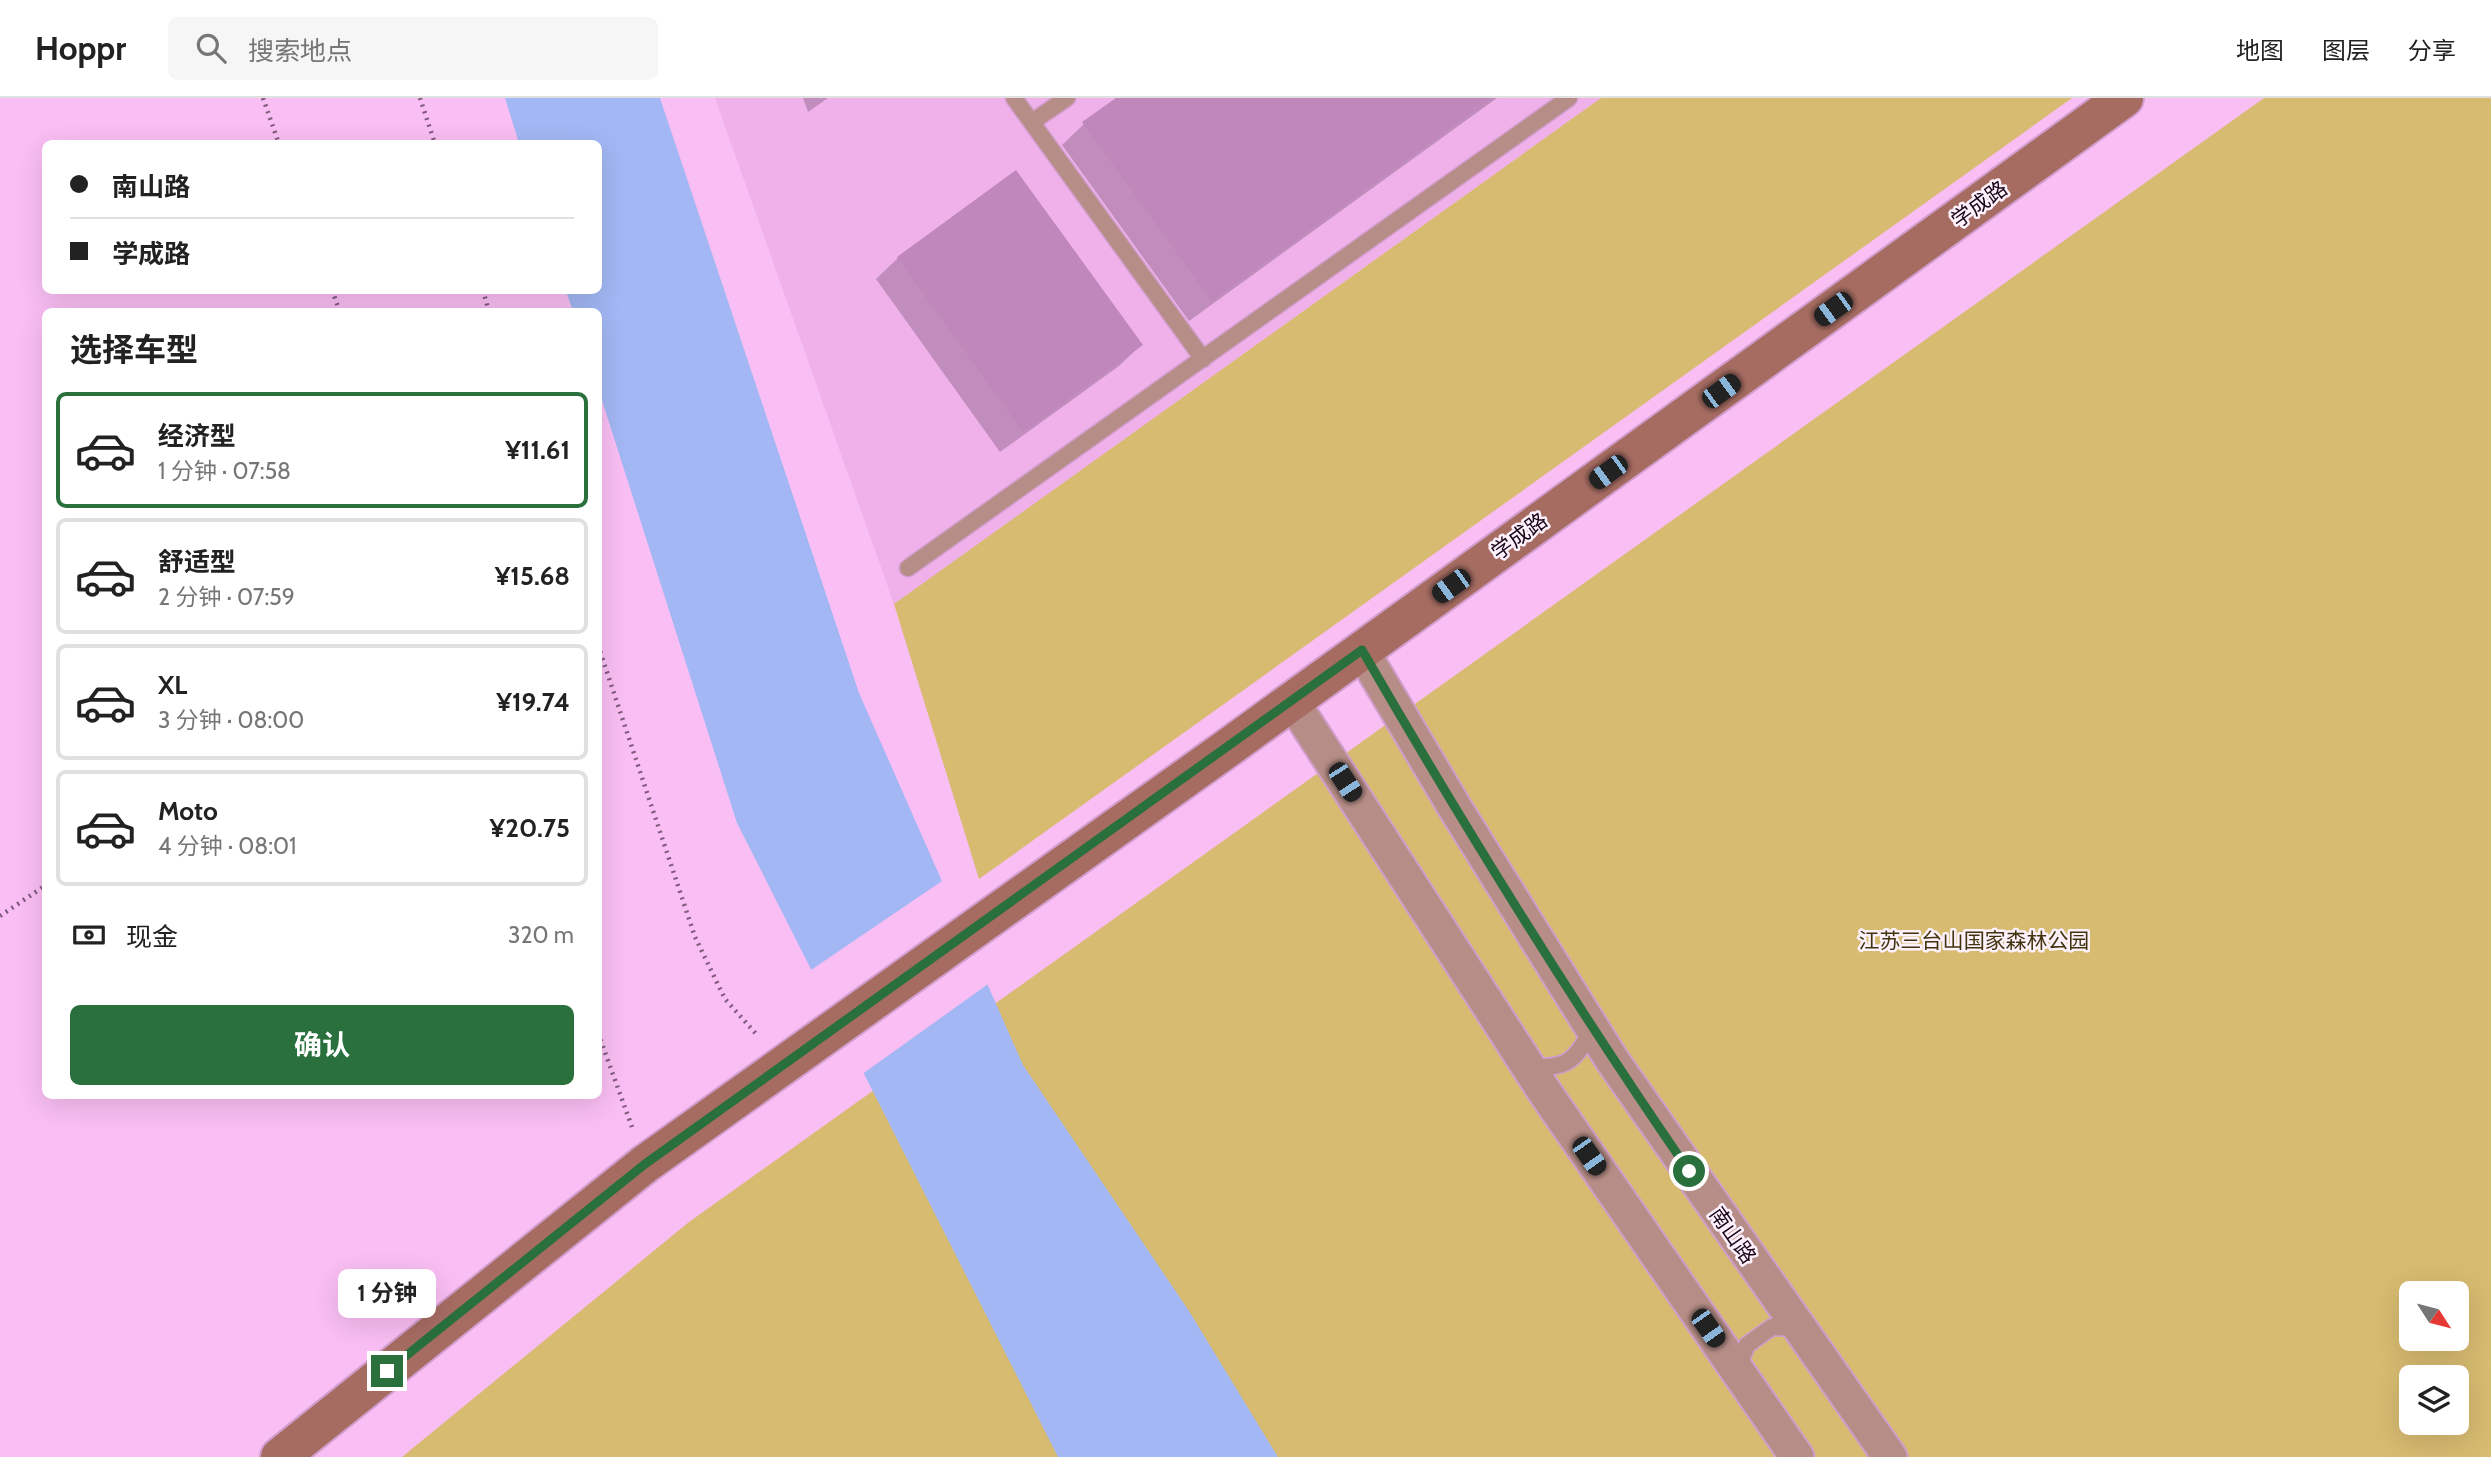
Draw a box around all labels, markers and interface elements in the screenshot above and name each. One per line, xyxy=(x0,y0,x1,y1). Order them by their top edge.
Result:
search box xyxy=(168,17,658,80)
text: Hoppr xyxy=(35,28,126,68)
icon: search xyxy=(192,29,230,67)
text: 搜索地点 xyxy=(248,35,352,67)
text: 地图 xyxy=(2236,36,2284,65)
text: 图层 xyxy=(2322,36,2370,65)
text: 分享 xyxy=(2408,36,2456,65)
text: 南山路 xyxy=(112,171,190,203)
street label: 学成路 xyxy=(1946,175,2012,233)
text: 学成路 xyxy=(112,238,190,270)
car xyxy=(1810,288,1857,330)
text: 选择车型 xyxy=(70,330,198,369)
car xyxy=(1698,370,1745,412)
icon: car xyxy=(74,419,137,482)
text: 经济型 xyxy=(158,420,236,452)
text: ¥11.61 xyxy=(505,434,570,466)
car xyxy=(1585,451,1632,493)
text: 1 分钟 · 07:58 xyxy=(158,457,291,485)
street label: 学成路 xyxy=(1486,507,1552,565)
icon: car xyxy=(74,545,137,608)
text: 舒适型 xyxy=(158,546,236,578)
text: ¥15.68 xyxy=(495,560,570,592)
car xyxy=(1428,565,1475,607)
text: 2 分钟 · 07:59 xyxy=(158,583,295,611)
text: XL xyxy=(158,669,187,701)
icon: car xyxy=(74,671,137,734)
text: ¥19.74 xyxy=(496,686,570,718)
text: 3 分钟 · 08:00 xyxy=(158,706,304,734)
car xyxy=(1325,759,1366,805)
text: Moto xyxy=(158,795,218,827)
icon: car xyxy=(74,797,137,860)
text: ¥20.75 xyxy=(489,812,570,844)
text: 4 分钟 · 08:01 xyxy=(158,832,297,860)
icon: cash xyxy=(70,916,108,954)
text: 现金 xyxy=(126,921,178,953)
text: 320 m xyxy=(508,921,574,949)
park label: 江苏三台山国家森林公园 xyxy=(1859,928,2090,953)
button: 确认 xyxy=(70,1005,574,1085)
car xyxy=(1569,1133,1610,1179)
route start xyxy=(1673,1155,1705,1187)
street label: 南山路 xyxy=(1705,1202,1761,1268)
callout: 1 分钟 xyxy=(338,1270,436,1318)
text: 1 分钟 xyxy=(357,1279,417,1307)
north arrow xyxy=(2399,1281,2469,1351)
map controls xyxy=(2399,1281,2469,1435)
car xyxy=(1688,1305,1729,1351)
route end xyxy=(371,1355,403,1387)
button: layers xyxy=(2399,1365,2469,1435)

